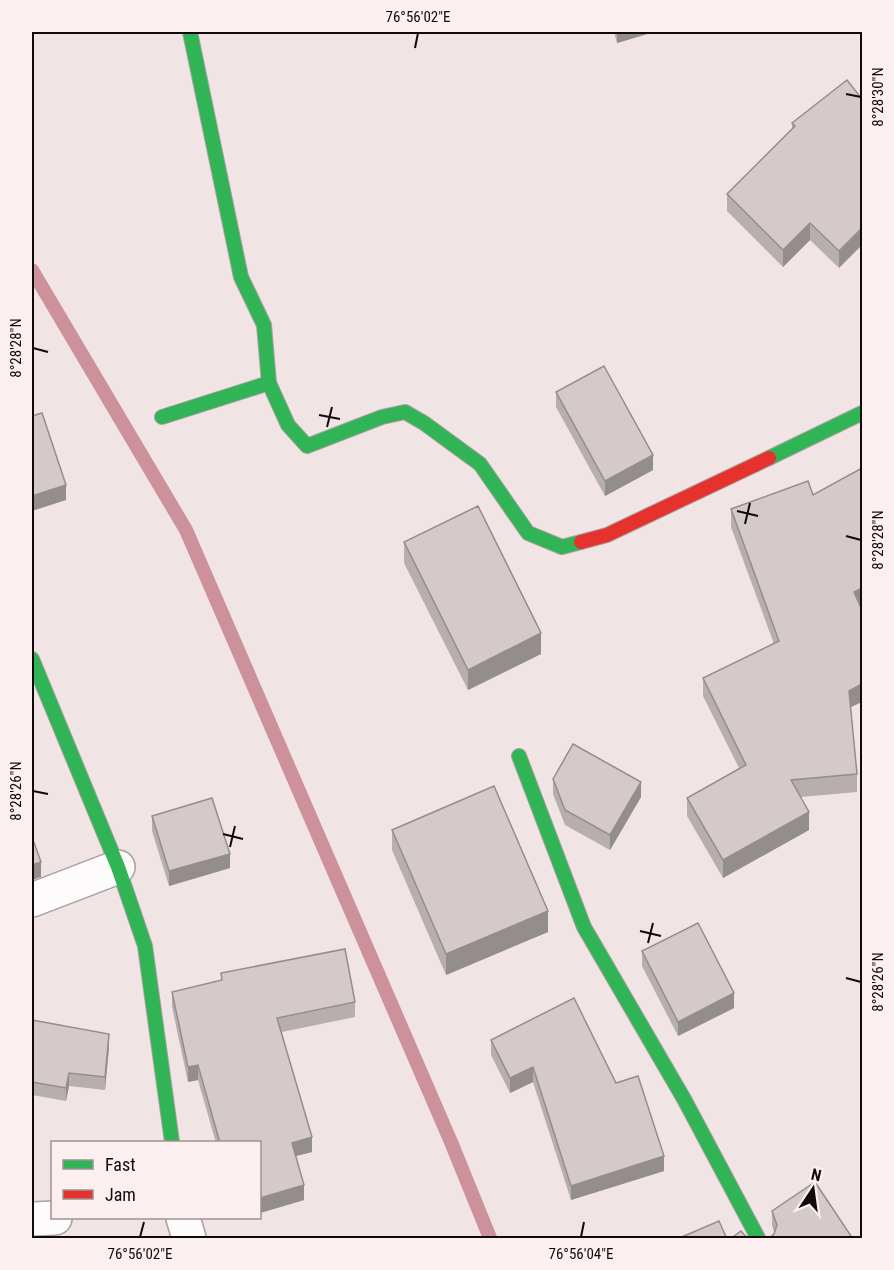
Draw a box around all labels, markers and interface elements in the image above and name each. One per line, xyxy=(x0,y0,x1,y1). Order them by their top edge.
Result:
text: 76°56'02"E xyxy=(386,8,450,26)
text: 8°28'30"N xyxy=(869,67,887,127)
text: 8°28'28"N xyxy=(7,318,25,378)
text: 8°28'28"N xyxy=(869,510,887,570)
text: 8°28'26"N xyxy=(7,761,25,821)
text: 8°28'26"N xyxy=(869,952,887,1012)
legend xyxy=(51,1141,261,1219)
text: Fast xyxy=(105,1154,136,1175)
north arrow xyxy=(783,1159,843,1219)
text: N xyxy=(809,1165,823,1185)
text: Jam xyxy=(105,1184,136,1205)
text: 76°56'02"E xyxy=(108,1245,172,1263)
text: 76°56'04"E xyxy=(549,1245,613,1263)

